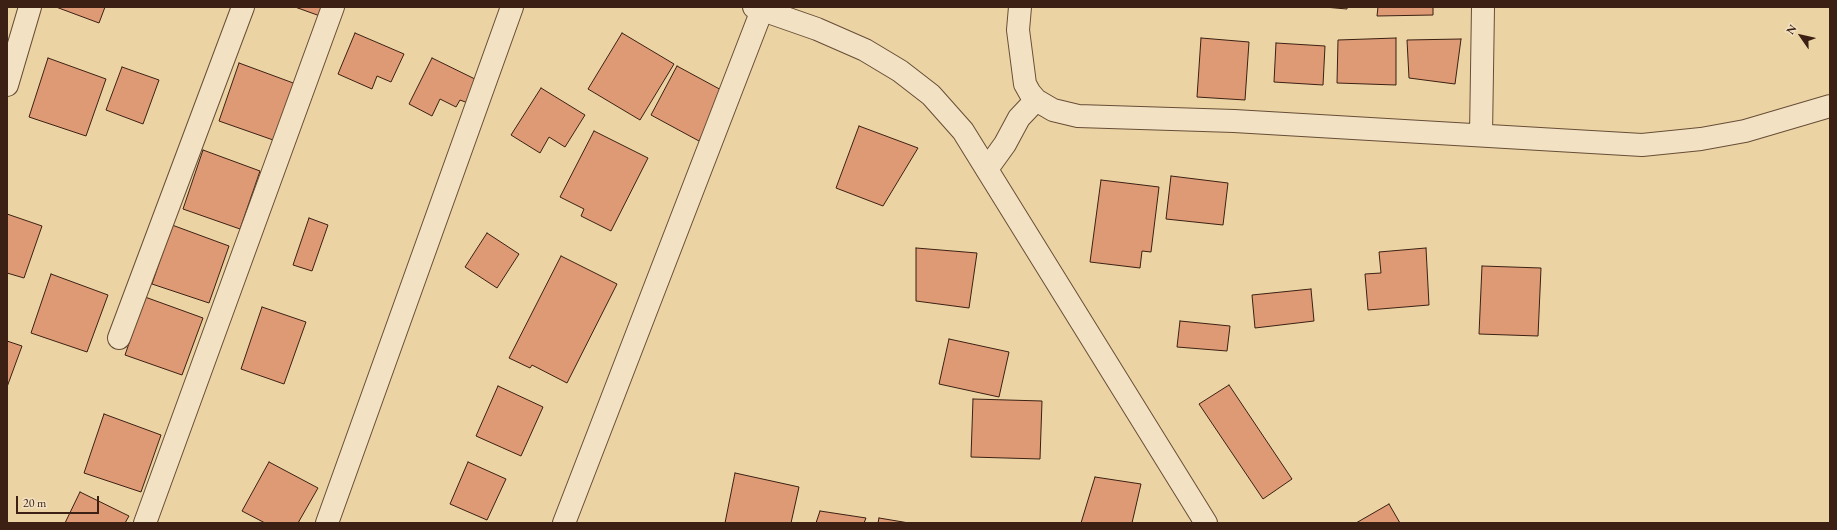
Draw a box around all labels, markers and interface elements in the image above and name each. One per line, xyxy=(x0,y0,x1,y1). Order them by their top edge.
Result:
north arrow xyxy=(1781,16,1821,56)
text: N xyxy=(1783,22,1799,37)
scale bar xyxy=(18,488,101,514)
text: 20 m xyxy=(23,495,46,511)

